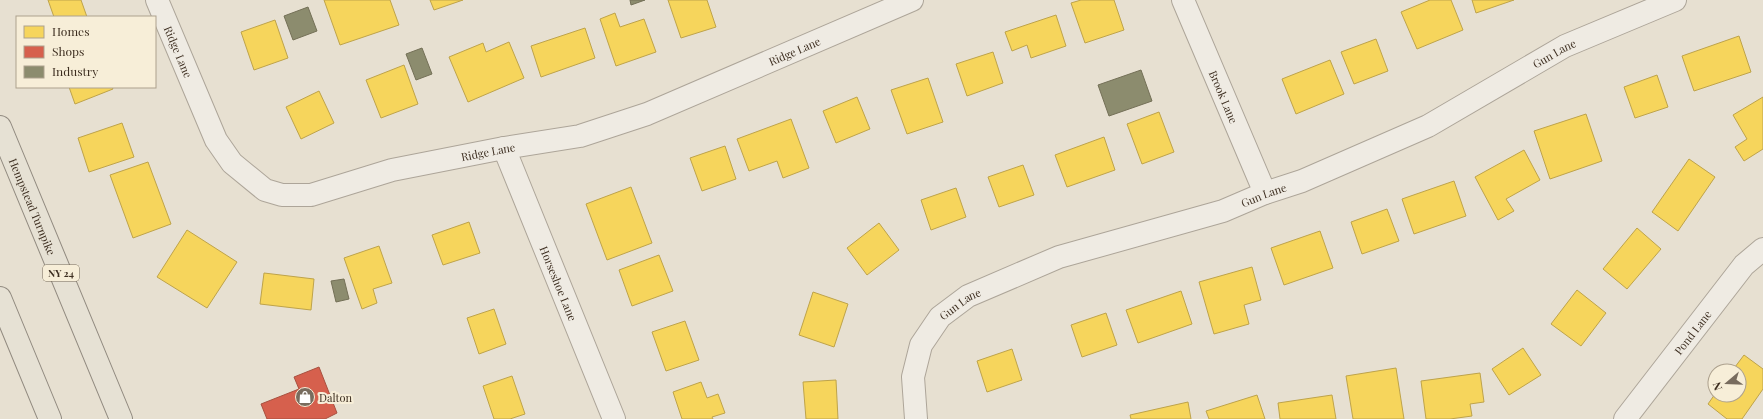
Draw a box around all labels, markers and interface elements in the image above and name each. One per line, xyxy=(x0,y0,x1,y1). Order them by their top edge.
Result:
legend xyxy=(16,16,156,88)
text: Homes xyxy=(52,23,90,39)
street label: Ridge Lane xyxy=(161,23,196,80)
street label: Ridge Lane xyxy=(766,33,823,68)
street label: Gun Lane xyxy=(1529,35,1578,71)
text: Shops xyxy=(52,43,84,59)
text: Industry xyxy=(52,63,98,79)
street label: Brook Lane xyxy=(1206,68,1242,126)
street label: Ridge Lane xyxy=(460,139,517,164)
street label: Hempstead Turnpike xyxy=(6,156,60,258)
street label: Gun Lane xyxy=(1238,179,1288,210)
street label: Horseshoe Lane xyxy=(537,244,581,323)
road number: NY 24 xyxy=(43,265,79,281)
street label: Gun Lane xyxy=(936,284,983,323)
street label: Pond Lane xyxy=(1670,306,1714,357)
north arrow xyxy=(1707,363,1747,403)
text: N xyxy=(1709,380,1725,393)
shop icon: Dalton xyxy=(294,386,316,408)
place label: Dalton xyxy=(319,390,352,405)

